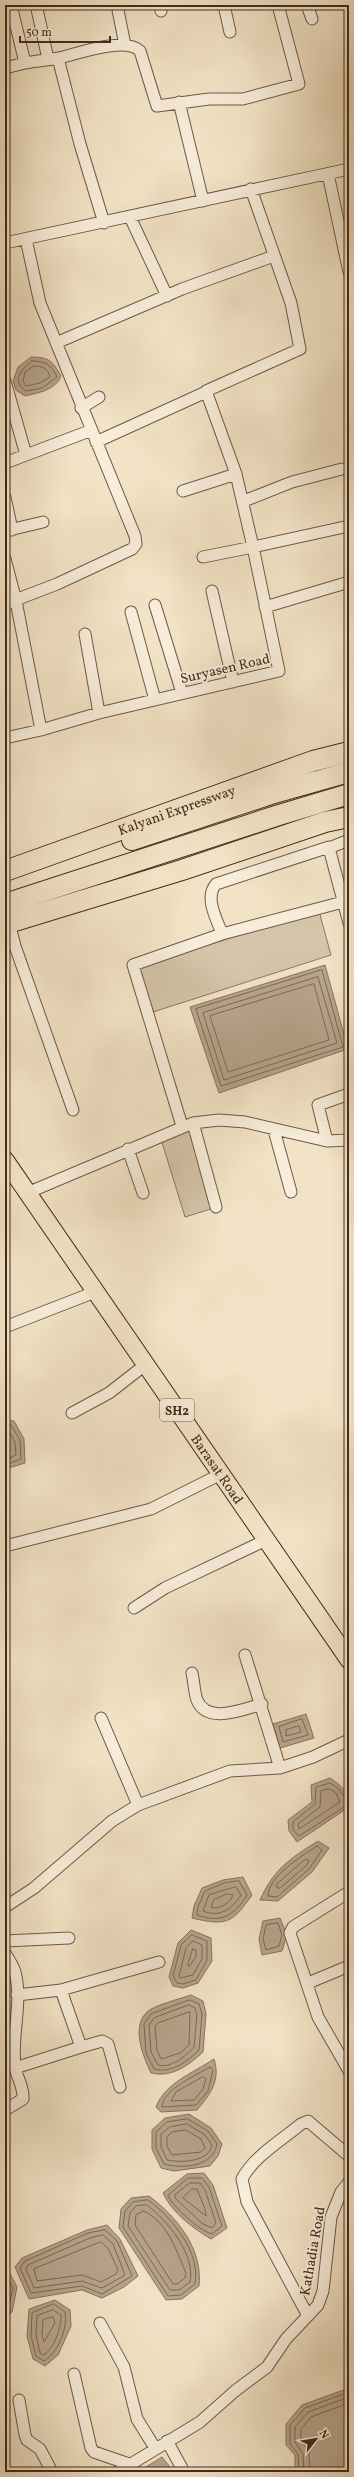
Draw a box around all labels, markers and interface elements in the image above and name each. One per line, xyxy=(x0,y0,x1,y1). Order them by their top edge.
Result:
scale bar xyxy=(20,18,110,44)
text: 50 m xyxy=(26,25,52,41)
street label: Suryasen Road xyxy=(179,650,272,689)
street label: Kalyani Expressway xyxy=(116,781,239,841)
road number: SH2 xyxy=(160,1399,194,1421)
street label: Barasat Road xyxy=(186,1431,247,1509)
street label: Kathadia Road xyxy=(296,2205,331,2297)
north arrow xyxy=(296,2419,336,2459)
text: N xyxy=(315,2427,332,2442)

